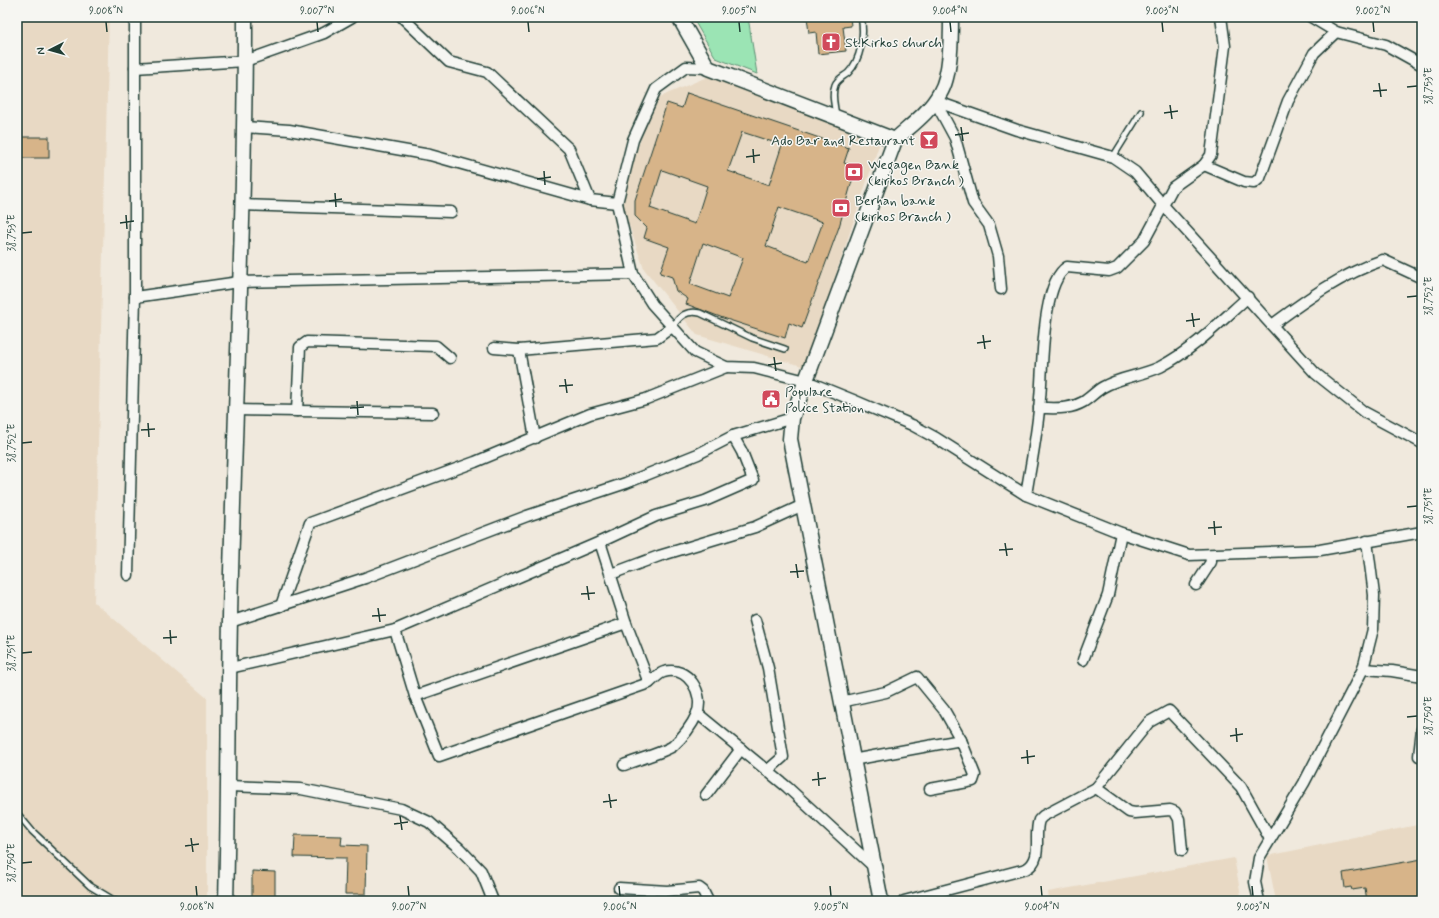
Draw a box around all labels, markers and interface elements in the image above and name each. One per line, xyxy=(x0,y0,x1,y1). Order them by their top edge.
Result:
text: 9.008°N xyxy=(89,4,123,18)
text: 9.007°N xyxy=(300,4,334,18)
text: 9.006°N xyxy=(511,4,545,18)
text: 9.005°N xyxy=(722,4,756,18)
text: 9.004°N xyxy=(933,4,968,18)
text: 9.003°N xyxy=(1146,4,1179,18)
text: 9.002°N xyxy=(1356,4,1391,18)
north arrow xyxy=(30,30,70,70)
church icon: St.Kirkos church xyxy=(820,31,842,53)
place label: St.Kirkos church xyxy=(845,34,942,52)
text: N xyxy=(34,47,48,55)
text: 38.753°E xyxy=(1422,67,1436,105)
bar icon: Ado Bar and Restaurant xyxy=(918,129,940,151)
place label: Ado Bar and Restaurant xyxy=(771,132,915,150)
place label: Wegagen Bank (kirkos Branch ) xyxy=(868,156,964,190)
bank icon: Wegagen Bank (kirkos Branch ) xyxy=(843,161,865,183)
place label: Berhan bank (kirkos Branch ) xyxy=(855,192,951,226)
bank icon: Berhan bank (kirkos Branch ) xyxy=(830,197,852,219)
text: 38.753°E xyxy=(5,214,19,252)
text: 38.752°E xyxy=(1422,276,1436,315)
place label: Populare Police Station xyxy=(785,383,864,417)
public building icon: Populare Police Station xyxy=(760,388,782,410)
text: 38.752°E xyxy=(5,423,19,462)
text: 38.751°E xyxy=(1422,487,1436,524)
text: 38.751°E xyxy=(5,634,19,671)
text: 38.750°E xyxy=(1422,696,1436,735)
text: 38.750°E xyxy=(5,843,19,882)
text: 9.008°N xyxy=(180,900,214,914)
text: 9.007°N xyxy=(392,900,426,914)
text: 9.006°N xyxy=(603,900,637,914)
text: 9.005°N xyxy=(814,900,848,914)
text: 9.004°N xyxy=(1025,900,1060,914)
text: 9.003°N xyxy=(1237,900,1270,914)

